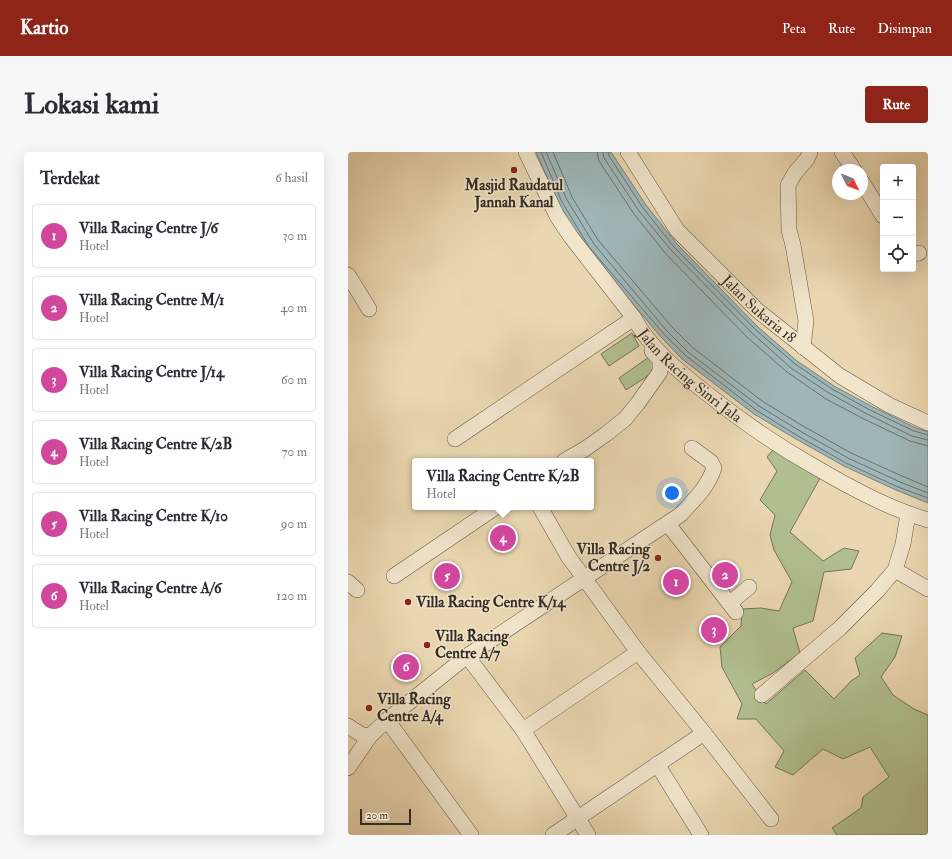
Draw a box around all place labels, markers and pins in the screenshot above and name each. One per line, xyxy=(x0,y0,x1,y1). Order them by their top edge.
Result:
marker: Masjid Raudatul Jannah Kanal xyxy=(509,165,519,175)
place label: Masjid Raudatul Jannah Kanal xyxy=(464,176,563,213)
pin: 4 xyxy=(490,523,516,553)
place label: Villa Racing Centre J/2 xyxy=(575,540,651,577)
marker: Villa Racing Centre J/2 xyxy=(653,553,663,563)
pin: 2 xyxy=(712,560,738,590)
pin: 5 xyxy=(434,561,460,591)
pin: 1 xyxy=(663,567,689,597)
place label: Villa Racing Centre K/14 xyxy=(415,593,566,613)
marker: Villa Racing Centre K/14 xyxy=(403,597,413,607)
pin: 3 xyxy=(701,615,727,645)
place label: Villa Racing Centre A/7 xyxy=(434,627,509,663)
marker: Villa Racing Centre A/7 xyxy=(422,640,432,650)
pin: 6 xyxy=(393,652,419,682)
place label: Villa Racing Centre A/4 xyxy=(376,690,451,726)
marker: Villa Racing Centre A/4 xyxy=(364,703,374,713)

